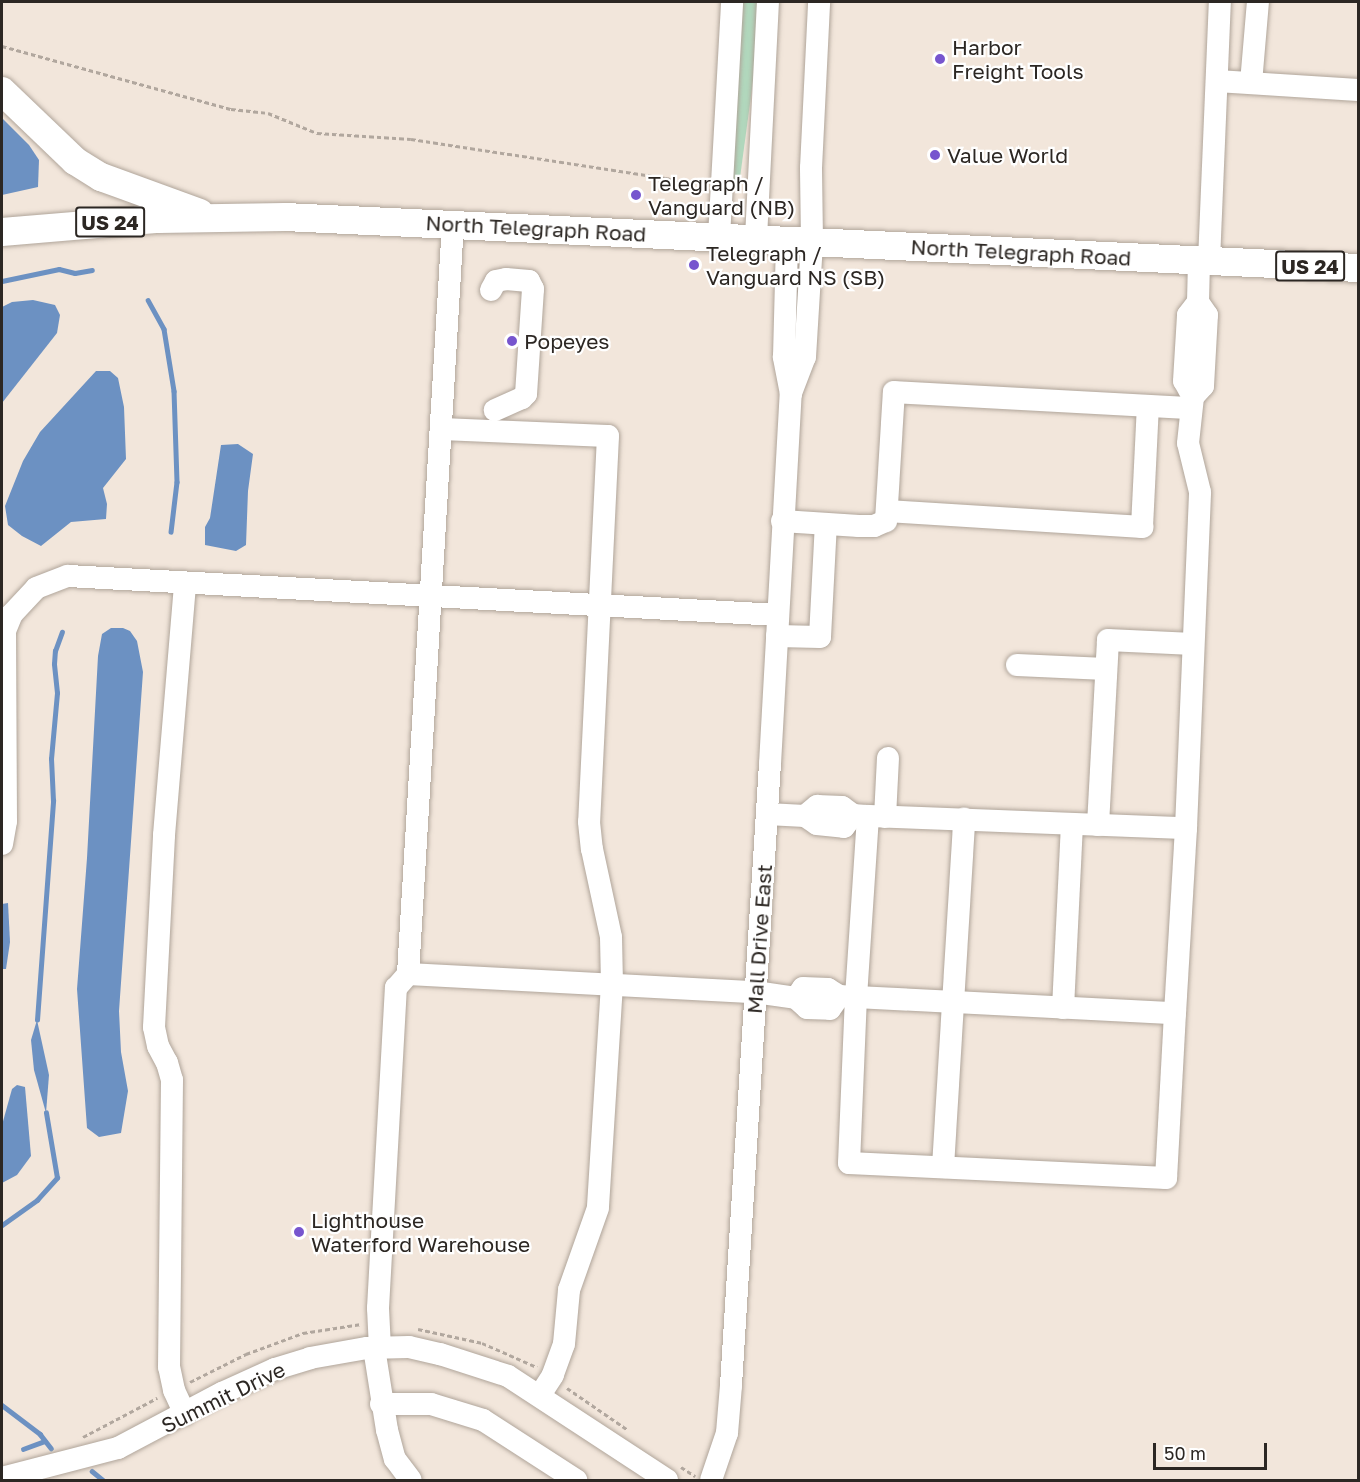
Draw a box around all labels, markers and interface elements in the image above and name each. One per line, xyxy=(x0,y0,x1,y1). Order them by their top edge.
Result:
place label: Harbor Freight Tools xyxy=(952,34,1084,84)
marker: Harbor Freight Tools xyxy=(933,52,947,66)
place label: Value World xyxy=(947,142,1068,168)
marker: Value World xyxy=(928,148,942,162)
place label: Telegraph / Vanguard (NB) xyxy=(648,170,795,220)
marker: Telegraph / Vanguard (NB) xyxy=(629,188,643,202)
road number: US 24 xyxy=(74,205,146,239)
street label: North Telegraph Road xyxy=(425,210,647,246)
street label: North Telegraph Road xyxy=(910,234,1132,270)
place label: Telegraph / Vanguard NS (SB) xyxy=(706,240,885,290)
road number: US 24 xyxy=(1274,249,1346,283)
marker: Telegraph / Vanguard NS (SB) xyxy=(687,258,701,272)
place label: Popeyes xyxy=(524,328,609,354)
marker: Popeyes xyxy=(505,334,519,348)
street label: Mall Drive East xyxy=(741,863,777,1015)
place label: Lighthouse Waterford Warehouse xyxy=(311,1207,530,1257)
marker: Lighthouse Waterford Warehouse xyxy=(292,1225,306,1239)
street label: Summit Drive xyxy=(157,1356,289,1438)
scale bar xyxy=(1156,1431,1270,1469)
text: 50 m xyxy=(1164,1442,1206,1464)

